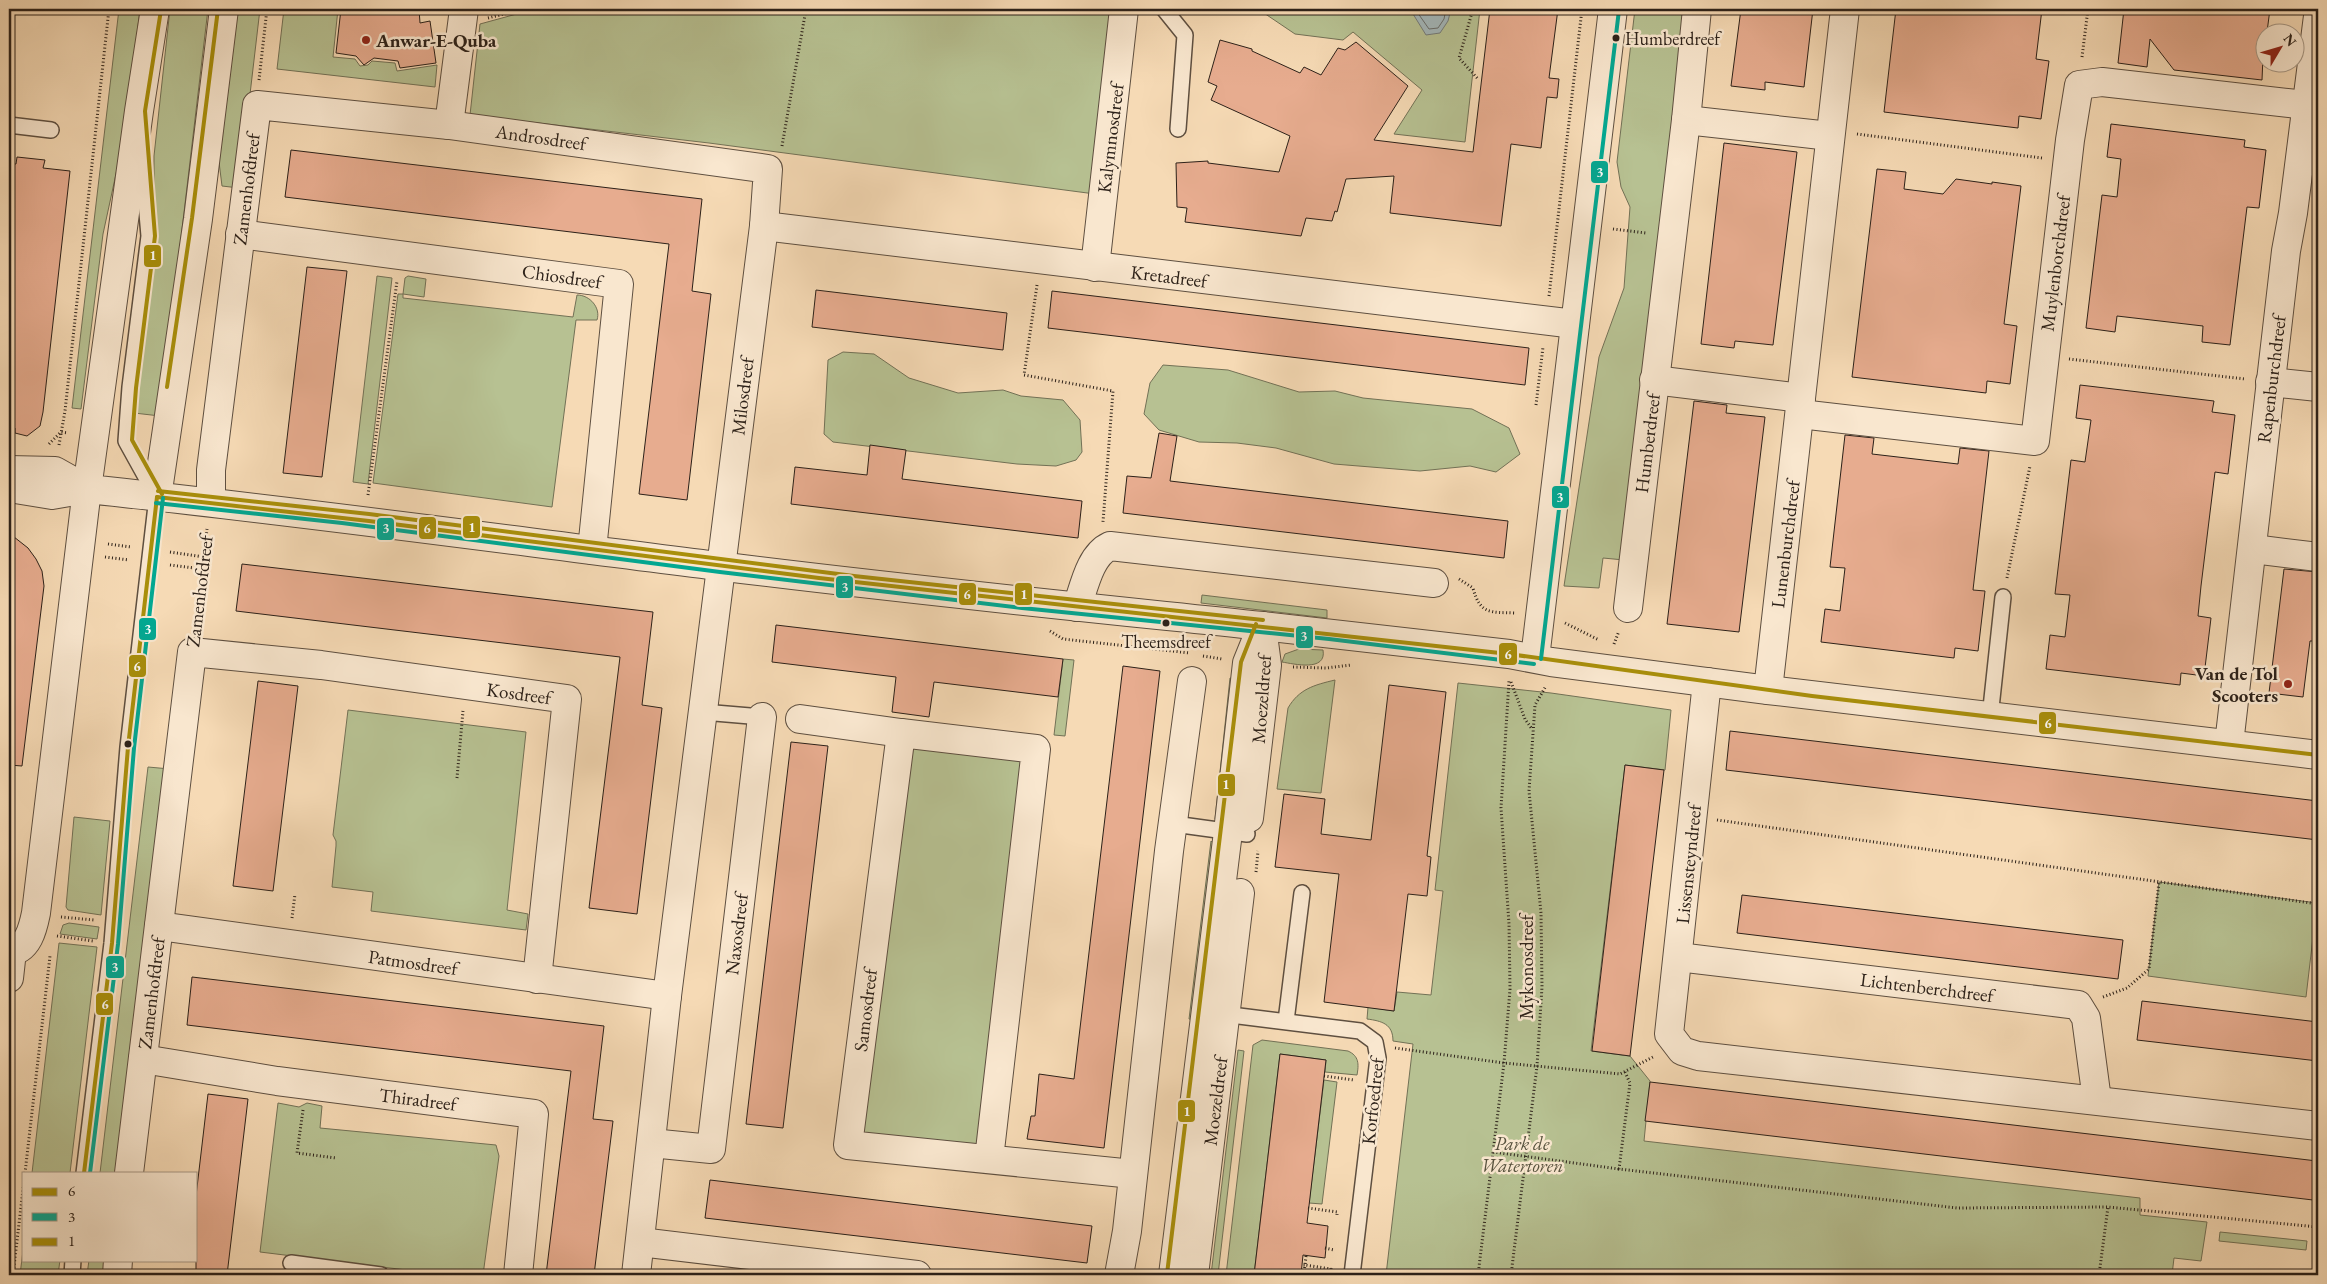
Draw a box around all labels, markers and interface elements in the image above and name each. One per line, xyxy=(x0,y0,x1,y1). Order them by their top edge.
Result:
north arrow xyxy=(2254,22,2304,72)
place label: Humberdreef xyxy=(1625,27,1722,50)
place label: Anwar-E-Quba xyxy=(375,28,497,53)
text: N xyxy=(2280,30,2301,51)
marker: Humberdreef xyxy=(1611,33,1621,43)
marker: Anwar-E-Quba xyxy=(360,34,372,46)
street label: Kalymnosdreef xyxy=(1091,80,1130,194)
street label: Androsdreef xyxy=(493,119,590,156)
street label: Zamenhofdreef xyxy=(227,130,266,246)
line badge: 3 xyxy=(1590,160,1609,184)
text: 3 xyxy=(1596,163,1604,181)
street label: Muylenborchdreef xyxy=(2035,192,2076,333)
line badge: 1 xyxy=(143,244,162,268)
text: 1 xyxy=(149,246,157,264)
street label: Chiosdreef xyxy=(521,259,605,295)
street label: Kretadreef xyxy=(1129,259,1211,294)
street label: Rapenburchdreef xyxy=(2251,312,2292,444)
street label: Milosdreef xyxy=(725,354,760,437)
street label: Humberdreef xyxy=(1629,390,1666,494)
street label: Lunenburchdreef xyxy=(1765,477,1806,610)
line badge: 3 xyxy=(1551,485,1570,509)
text: 3 xyxy=(1556,488,1564,506)
line badge: 1 xyxy=(462,515,481,539)
line badge: 6 xyxy=(418,516,437,540)
line badge: 3 xyxy=(376,517,395,541)
text: 1 xyxy=(468,518,476,536)
text: 3 xyxy=(382,519,390,537)
text: 6 xyxy=(423,519,431,537)
street label: Zamenhofdreef xyxy=(180,532,219,648)
line badge: 3 xyxy=(835,575,854,599)
text: 3 xyxy=(841,578,849,596)
line badge: 6 xyxy=(958,582,977,606)
line badge: 1 xyxy=(1014,582,1033,606)
text: 6 xyxy=(963,585,971,603)
text: 1 xyxy=(1020,585,1028,603)
line badge: 3 xyxy=(138,617,157,641)
marker: Theemsdreef xyxy=(1161,618,1171,628)
text: 3 xyxy=(144,620,152,638)
line badge: 3 xyxy=(1295,625,1314,649)
text: 3 xyxy=(1300,627,1308,645)
place label: Theemsdreef xyxy=(1121,630,1213,653)
line badge: 6 xyxy=(1498,642,1518,666)
text: 6 xyxy=(1504,645,1512,663)
street label: Moezeldreef xyxy=(1246,652,1277,744)
line badge: 6 xyxy=(128,654,147,678)
text: 6 xyxy=(133,657,141,675)
place label: Van de Tol Scooters xyxy=(2194,661,2279,708)
street label: Kosdreef xyxy=(485,677,555,711)
marker: Van de Tol Scooters xyxy=(2282,678,2294,690)
line badge: 6 xyxy=(2038,711,2057,735)
text: 6 xyxy=(2044,714,2052,732)
unlabelled marker xyxy=(123,739,133,749)
line badge: 1 xyxy=(1217,773,1236,797)
text: 1 xyxy=(1222,775,1230,793)
street label: Lissensteyndreef xyxy=(1670,801,1707,925)
street label: Naxosdreef xyxy=(719,890,754,977)
street label: Mykonosdreef xyxy=(1514,912,1539,1020)
street label: Zamenhofdreef xyxy=(132,934,171,1050)
street label: Patmosdreef xyxy=(367,944,461,981)
line badge: 3 xyxy=(105,955,125,979)
text: 3 xyxy=(111,958,119,976)
street label: Samosdreef xyxy=(848,965,883,1053)
street label: Lichtenberchdreef xyxy=(1859,967,1997,1008)
line badge: 6 xyxy=(95,992,114,1016)
text: 6 xyxy=(101,995,109,1013)
street label: Moezeldreef xyxy=(1198,1053,1234,1147)
street label: Korfoedreef xyxy=(1355,1054,1390,1146)
street label: Thiradreef xyxy=(378,1082,460,1117)
line badge: 1 xyxy=(1177,1099,1196,1123)
text: 1 xyxy=(1183,1102,1191,1120)
park label: Park de Watertoren xyxy=(1481,1131,1563,1178)
legend xyxy=(22,1172,198,1262)
text: 6 xyxy=(68,1181,75,1200)
text: 3 xyxy=(68,1207,75,1226)
text: 1 xyxy=(68,1231,75,1250)

